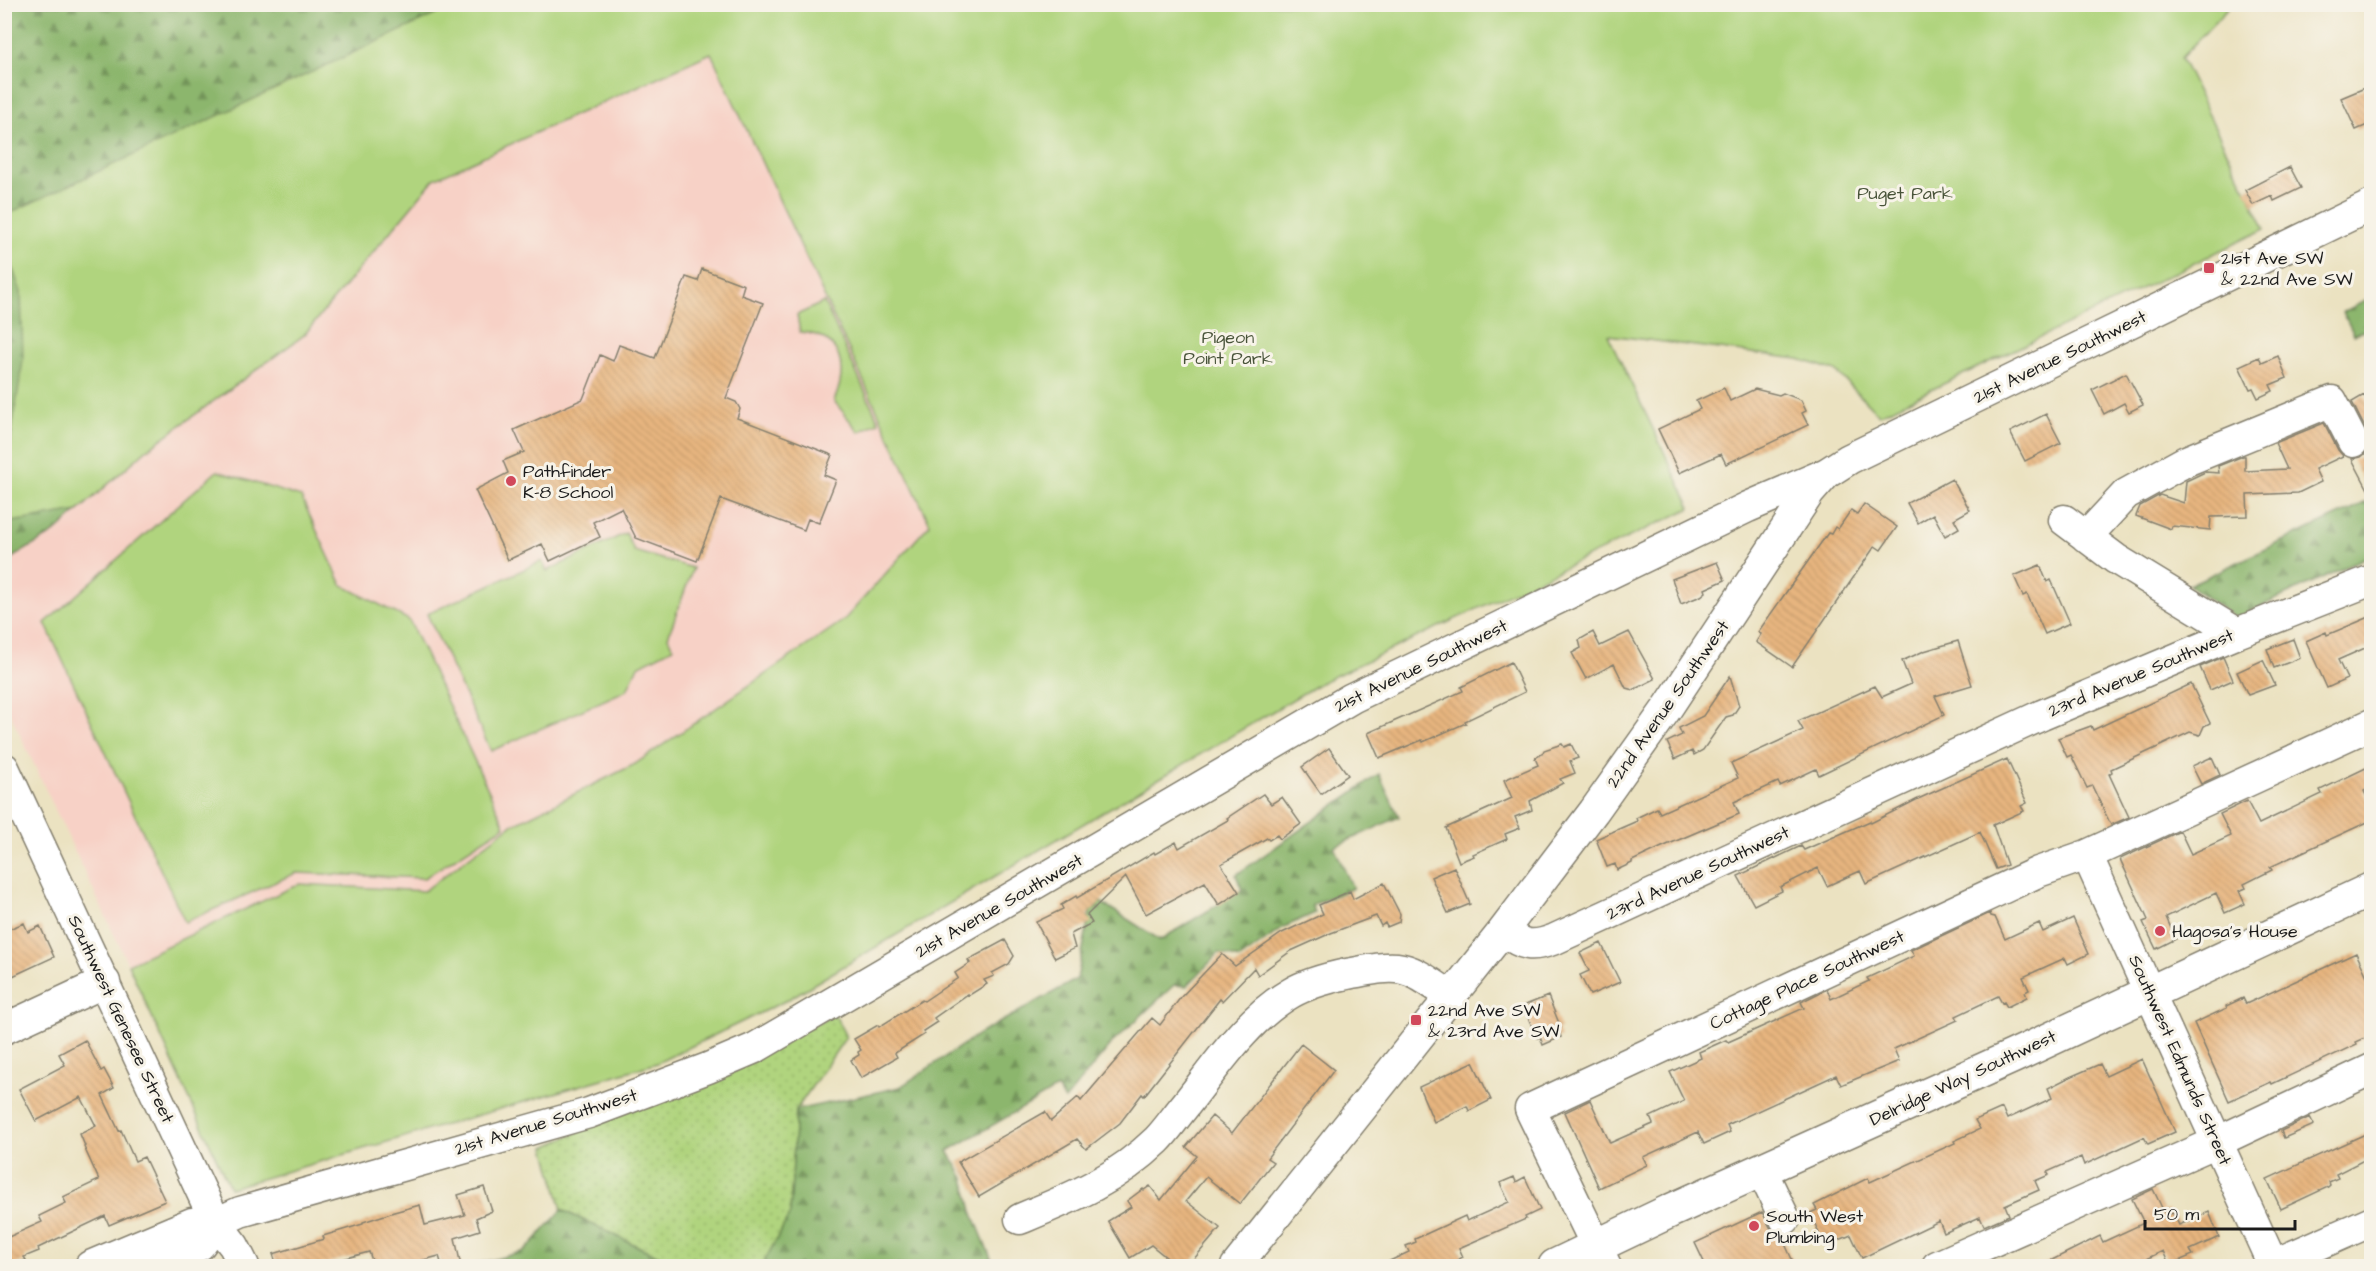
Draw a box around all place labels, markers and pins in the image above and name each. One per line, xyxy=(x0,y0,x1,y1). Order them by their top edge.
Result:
place label: 21st Ave SW & 22nd Ave SW xyxy=(2221,246,2353,292)
marker: 21st Ave SW & 22nd Ave SW xyxy=(2202,261,2216,275)
place label: Pathfinder K-8 School xyxy=(523,459,613,505)
marker: Pathfinder K-8 School xyxy=(504,474,518,488)
place label: Hagosa’s House xyxy=(2172,919,2298,945)
marker: Hagosa’s House xyxy=(2153,924,2167,938)
place label: 22nd Ave SW & 23rd Ave SW xyxy=(1428,998,1559,1044)
marker: 22nd Ave SW & 23rd Ave SW xyxy=(1409,1013,1423,1027)
place label: South West Plumbing xyxy=(1766,1204,1864,1251)
marker: South West Plumbing xyxy=(1747,1219,1761,1233)

